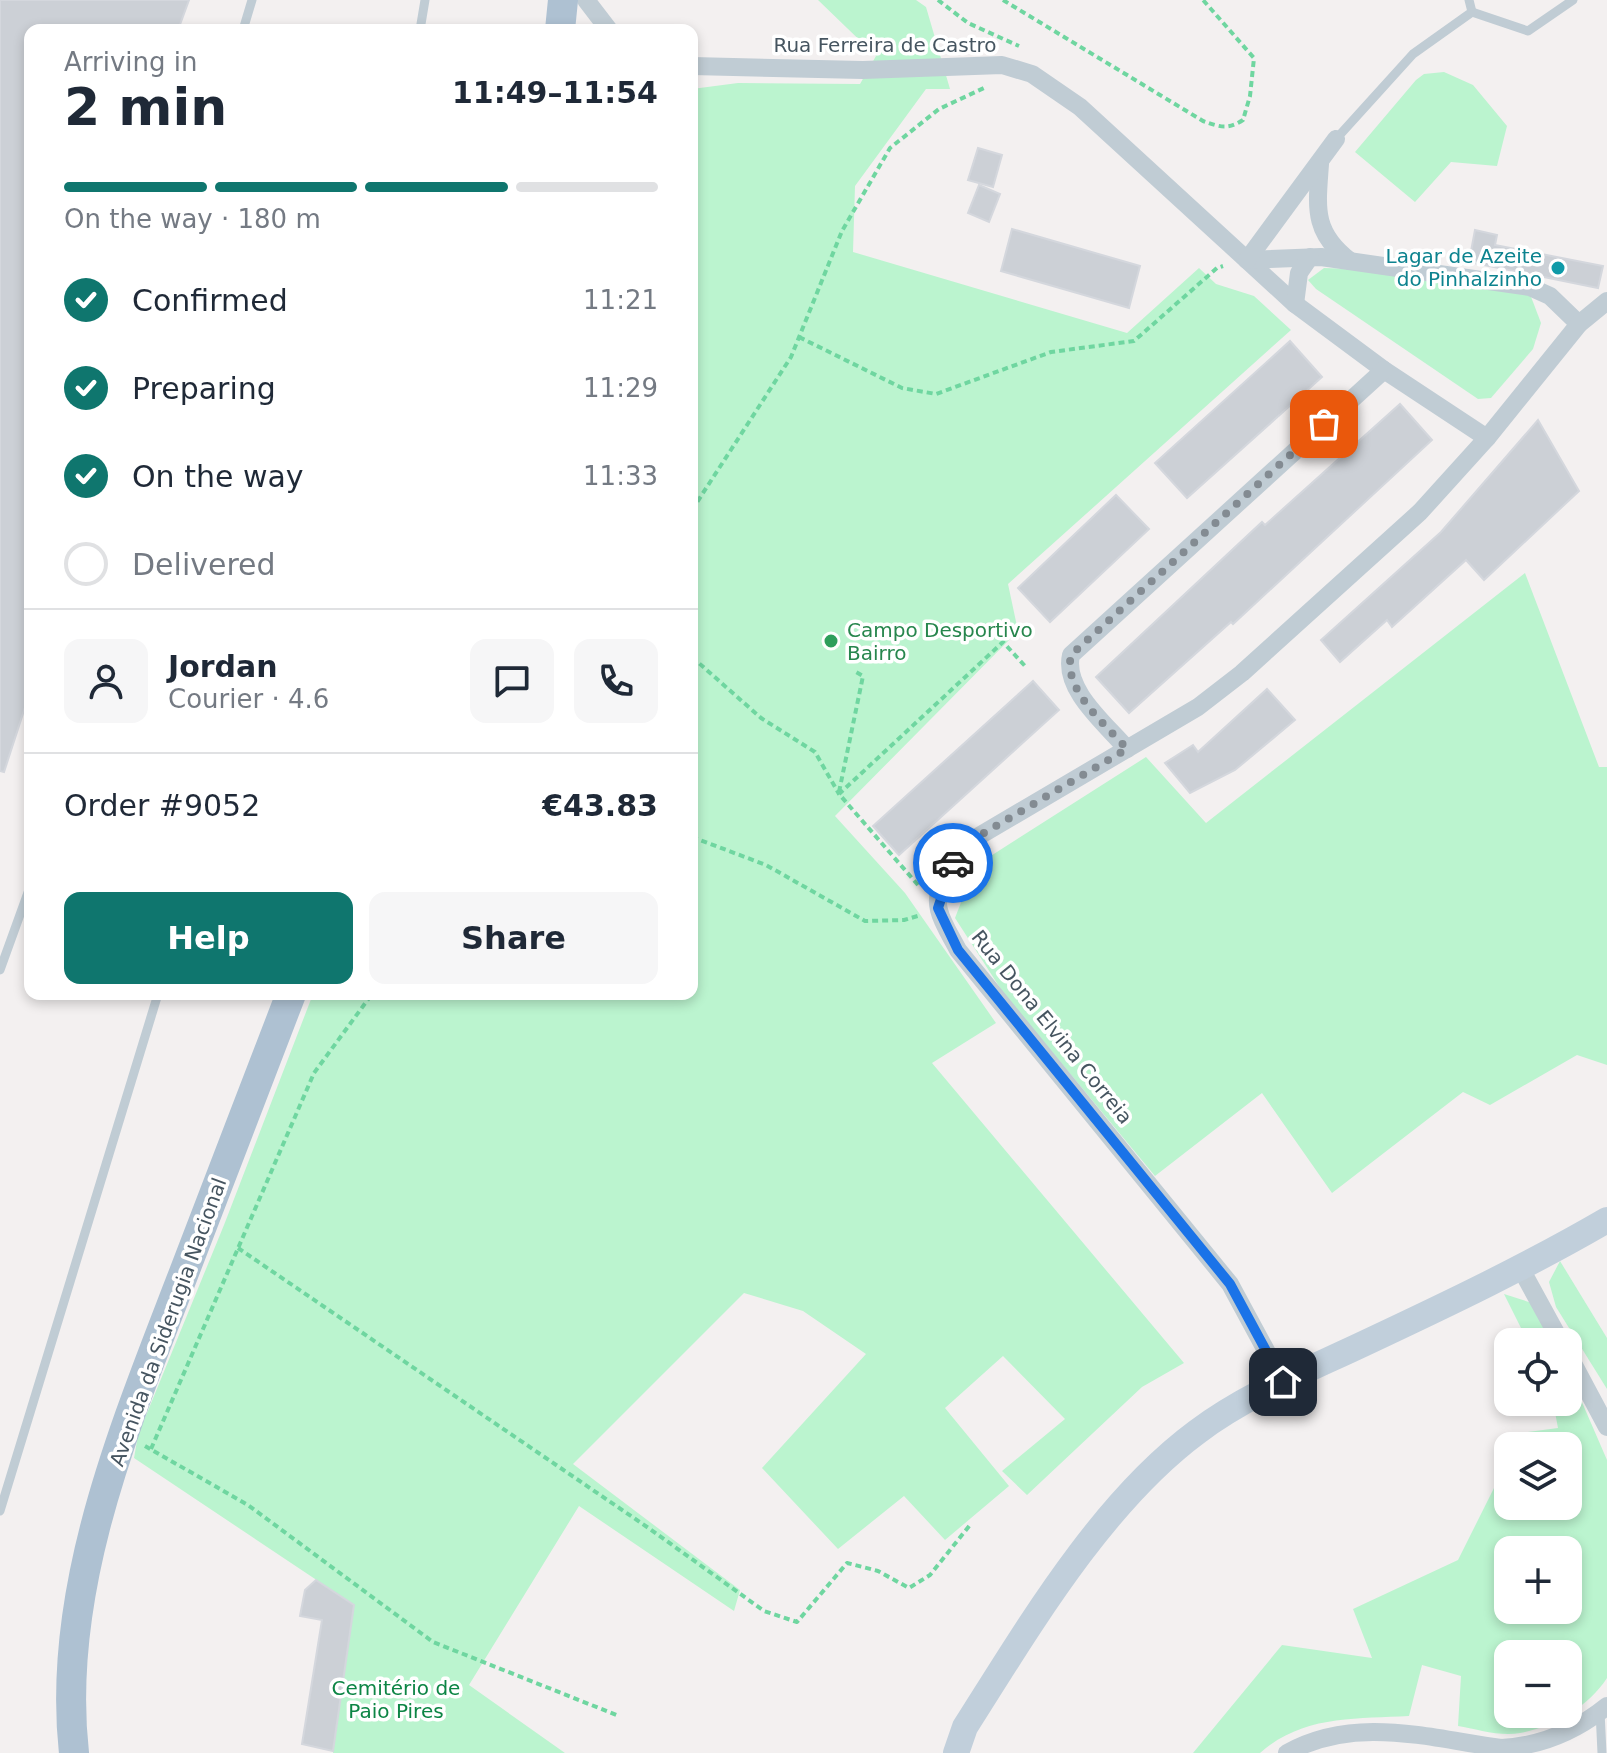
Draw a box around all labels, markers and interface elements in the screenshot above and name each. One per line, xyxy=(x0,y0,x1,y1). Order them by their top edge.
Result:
street label: Rua Ferreira de Castro xyxy=(773,33,997,57)
text: Arriving in xyxy=(64,47,198,77)
text: 11:49–11:54 xyxy=(452,75,658,110)
text: 2 min xyxy=(64,77,227,137)
text: On the way · 180 m xyxy=(64,204,321,234)
place label: Lagar de Azeite do Pinhalzinho xyxy=(1386,244,1542,291)
marker: Lagar de Azeite do Pinhalzinho xyxy=(1549,259,1567,277)
icon: check xyxy=(64,278,108,322)
text: Confirmed xyxy=(132,283,288,318)
text: 11:21 xyxy=(583,285,658,315)
icon: check xyxy=(64,366,108,410)
text: Preparing xyxy=(132,371,276,406)
text: 11:29 xyxy=(583,373,658,403)
pin xyxy=(1290,390,1358,458)
icon: bag xyxy=(1302,402,1346,446)
icon: check xyxy=(64,454,108,498)
text: On the way xyxy=(132,459,304,494)
text: 11:33 xyxy=(583,461,658,491)
text: Delivered xyxy=(132,547,276,582)
place label: Campo Desportivo Bairro xyxy=(847,618,1033,665)
marker: Campo Desportivo Bairro xyxy=(822,632,840,650)
button: person xyxy=(64,639,148,723)
button: chat xyxy=(470,639,554,723)
button: phone xyxy=(574,639,658,723)
text: Jordan xyxy=(168,649,278,684)
text: Courier · 4.6 xyxy=(168,684,329,714)
text: Order #9052 xyxy=(64,788,260,823)
text: €43.83 xyxy=(542,788,658,823)
courier xyxy=(913,823,993,903)
icon: car xyxy=(931,841,975,885)
button: Help xyxy=(64,892,353,984)
button: Share xyxy=(369,892,658,984)
street label: Rua Dona Elvina Correia xyxy=(967,925,1137,1129)
street label: Avenida da Siderugia Nacional xyxy=(105,1175,231,1469)
map controls xyxy=(1494,1328,1582,1728)
button: locate xyxy=(1494,1328,1582,1416)
pin xyxy=(1249,1348,1317,1416)
icon: home xyxy=(1261,1360,1305,1404)
button: layers xyxy=(1494,1432,1582,1520)
button: + xyxy=(1494,1536,1582,1624)
button: − xyxy=(1494,1640,1582,1728)
park label: Cemitério de Paio Pires xyxy=(332,1676,460,1723)

